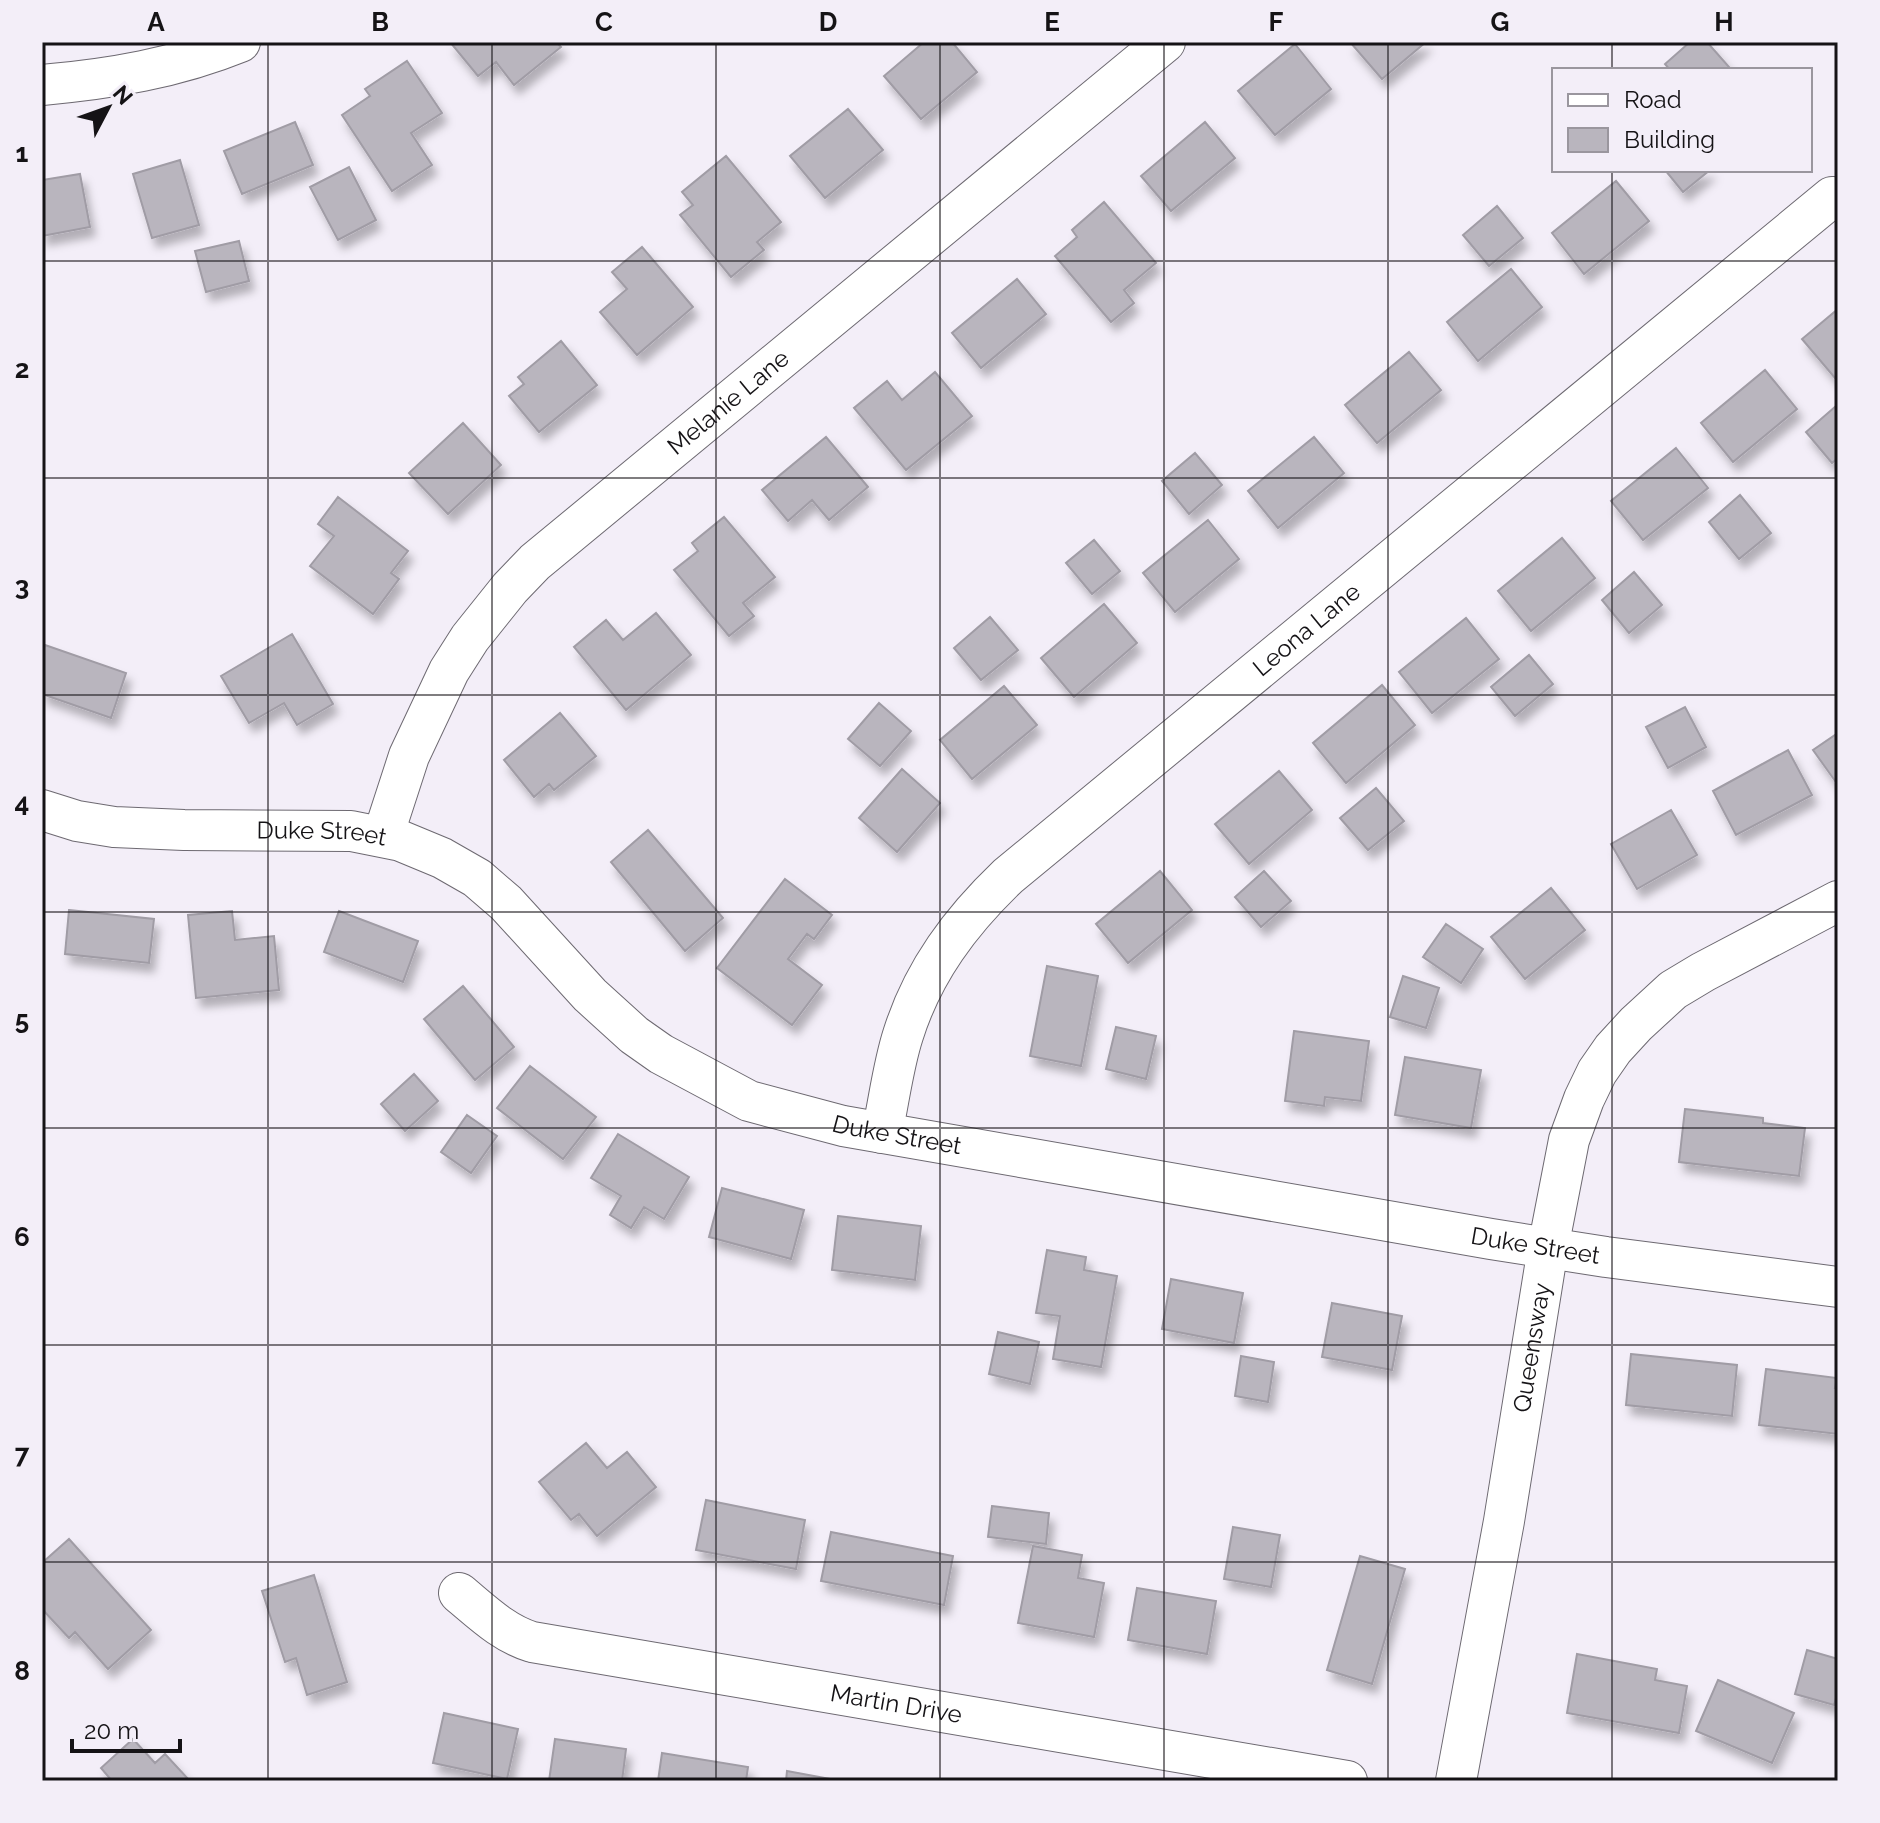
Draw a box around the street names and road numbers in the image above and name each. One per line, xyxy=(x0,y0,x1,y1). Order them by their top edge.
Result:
street label: Melanie Lane xyxy=(661,343,795,461)
street label: Leona Lane xyxy=(1247,577,1366,682)
street label: Duke Street xyxy=(257,815,389,852)
street label: Duke Street xyxy=(829,1109,964,1160)
street label: Duke Street xyxy=(1469,1221,1602,1270)
street label: Queensway xyxy=(1507,1281,1556,1414)
street label: Martin Drive xyxy=(828,1678,964,1729)

